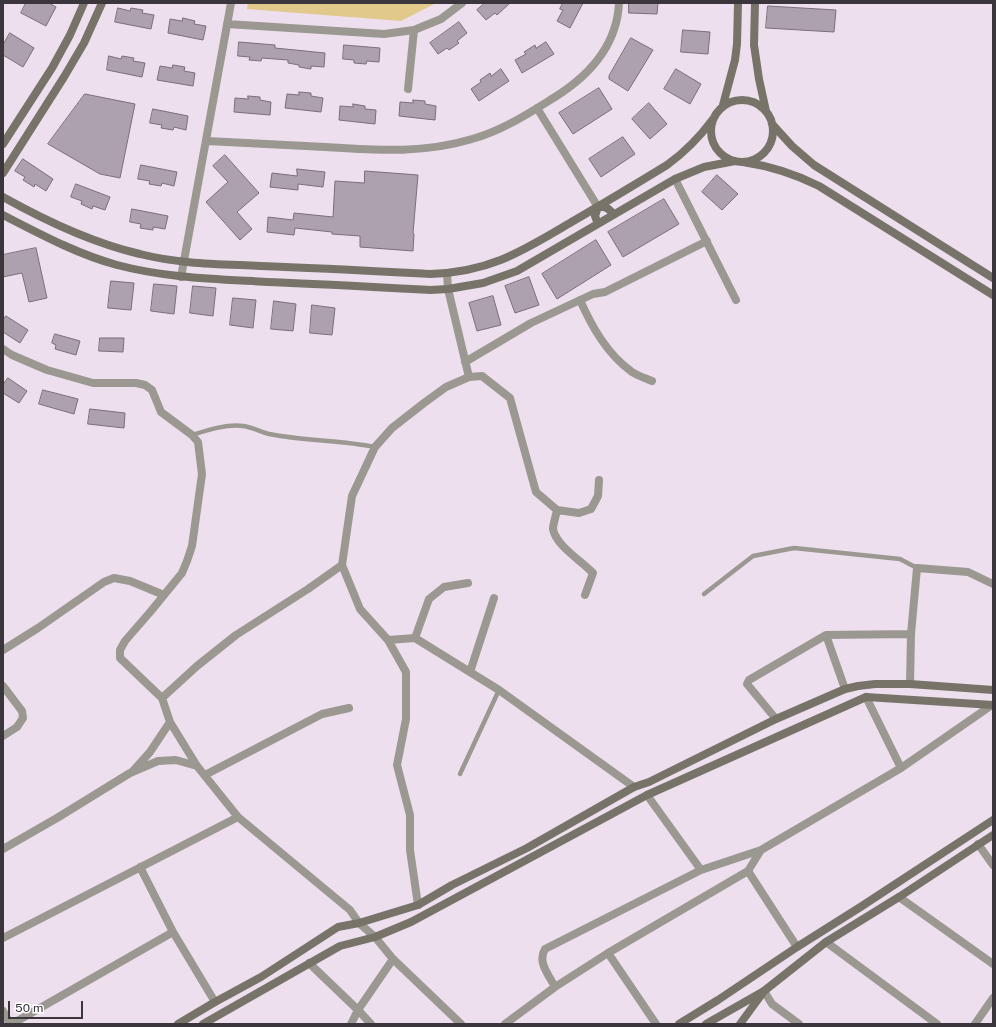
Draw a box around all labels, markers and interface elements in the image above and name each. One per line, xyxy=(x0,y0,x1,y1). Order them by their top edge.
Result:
scale bar xyxy=(10,993,85,1019)
text: 50 m xyxy=(15,1001,43,1015)

